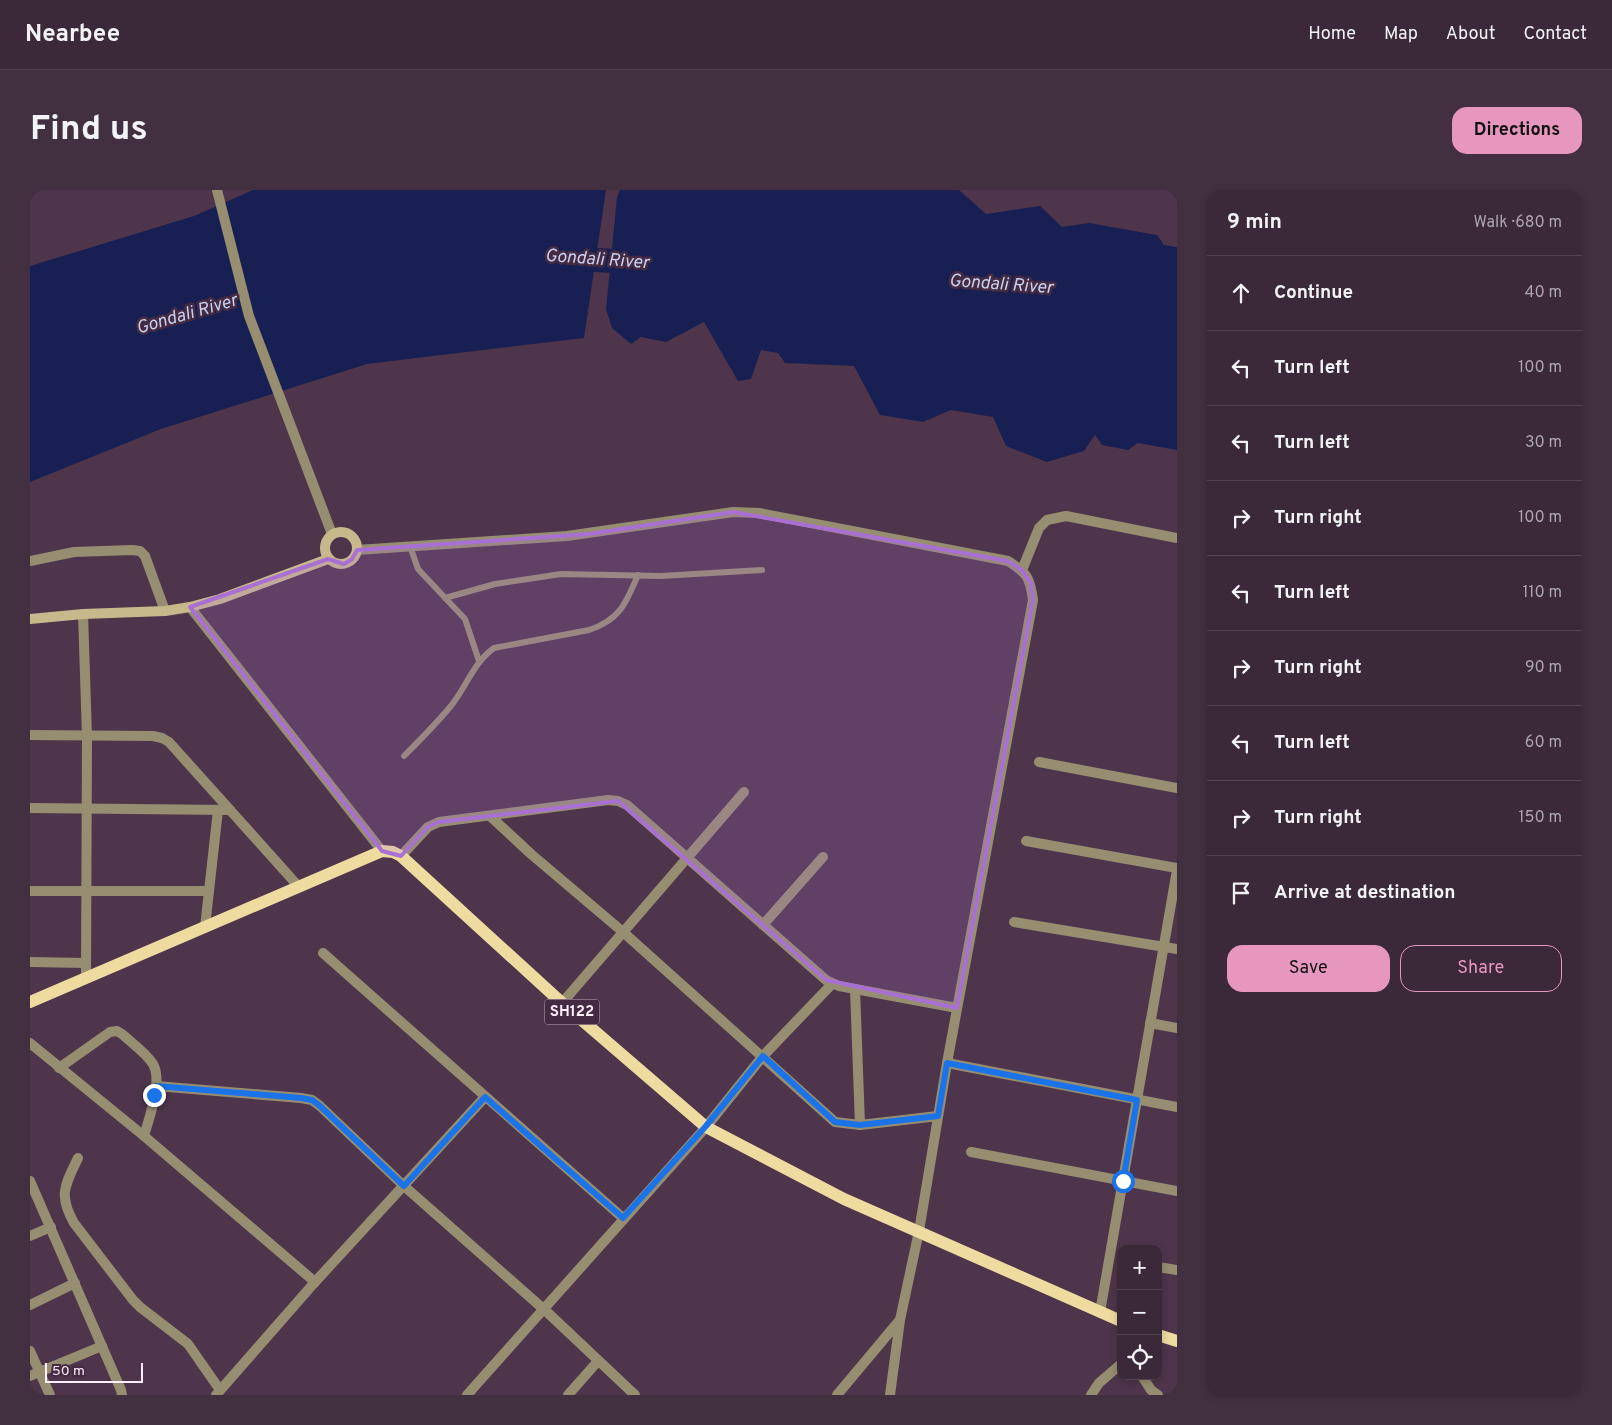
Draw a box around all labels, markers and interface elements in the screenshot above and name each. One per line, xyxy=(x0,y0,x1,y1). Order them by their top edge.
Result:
text: Nearbee xyxy=(25,20,120,50)
text: Home xyxy=(1308,23,1356,46)
text: Map xyxy=(1384,23,1418,46)
text: About xyxy=(1446,23,1495,46)
text: Contact xyxy=(1523,23,1587,46)
button: Directions xyxy=(1452,107,1582,154)
text: Find us xyxy=(30,108,148,152)
text: 9 min xyxy=(1227,209,1282,236)
text: Walk · 680 m xyxy=(1474,213,1562,233)
water label: Gondali River xyxy=(544,245,652,275)
water label: Gondali River xyxy=(948,270,1056,300)
icon: ahead xyxy=(1227,279,1255,307)
text: Continue xyxy=(1274,281,1353,305)
text: 40 m xyxy=(1524,283,1562,303)
water label: Gondali River xyxy=(134,289,242,340)
icon: left xyxy=(1227,354,1255,382)
text: Turn left xyxy=(1274,356,1350,380)
text: 100 m xyxy=(1518,358,1562,378)
icon: left xyxy=(1227,429,1255,457)
text: Turn left xyxy=(1274,431,1350,455)
text: 30 m xyxy=(1525,433,1562,453)
icon: right xyxy=(1227,504,1255,532)
text: Turn right xyxy=(1274,506,1362,530)
text: 100 m xyxy=(1518,508,1562,528)
icon: left xyxy=(1227,579,1255,607)
text: Turn left xyxy=(1274,581,1350,605)
text: 110 m xyxy=(1522,583,1562,603)
icon: right xyxy=(1227,654,1255,682)
text: Turn right xyxy=(1274,656,1362,680)
text: 90 m xyxy=(1525,658,1562,678)
icon: left xyxy=(1227,729,1255,757)
text: Turn left xyxy=(1274,731,1350,755)
text: 60 m xyxy=(1525,733,1562,753)
icon: right xyxy=(1227,804,1255,832)
text: Turn right xyxy=(1274,806,1362,830)
text: 150 m xyxy=(1519,808,1562,828)
icon: arrive xyxy=(1227,879,1255,907)
text: Arrive at destination xyxy=(1274,881,1455,905)
button: Save xyxy=(1227,945,1390,992)
button: Share xyxy=(1400,945,1562,992)
road number: SH122 xyxy=(544,1000,600,1024)
route end xyxy=(143,1084,166,1107)
route start xyxy=(1112,1170,1135,1193)
map controls xyxy=(1117,1245,1162,1380)
button: + xyxy=(1117,1245,1162,1290)
button: − xyxy=(1117,1290,1162,1335)
button: locate xyxy=(1117,1335,1162,1380)
scale bar xyxy=(45,1360,142,1383)
text: 50 m xyxy=(52,1363,85,1380)

